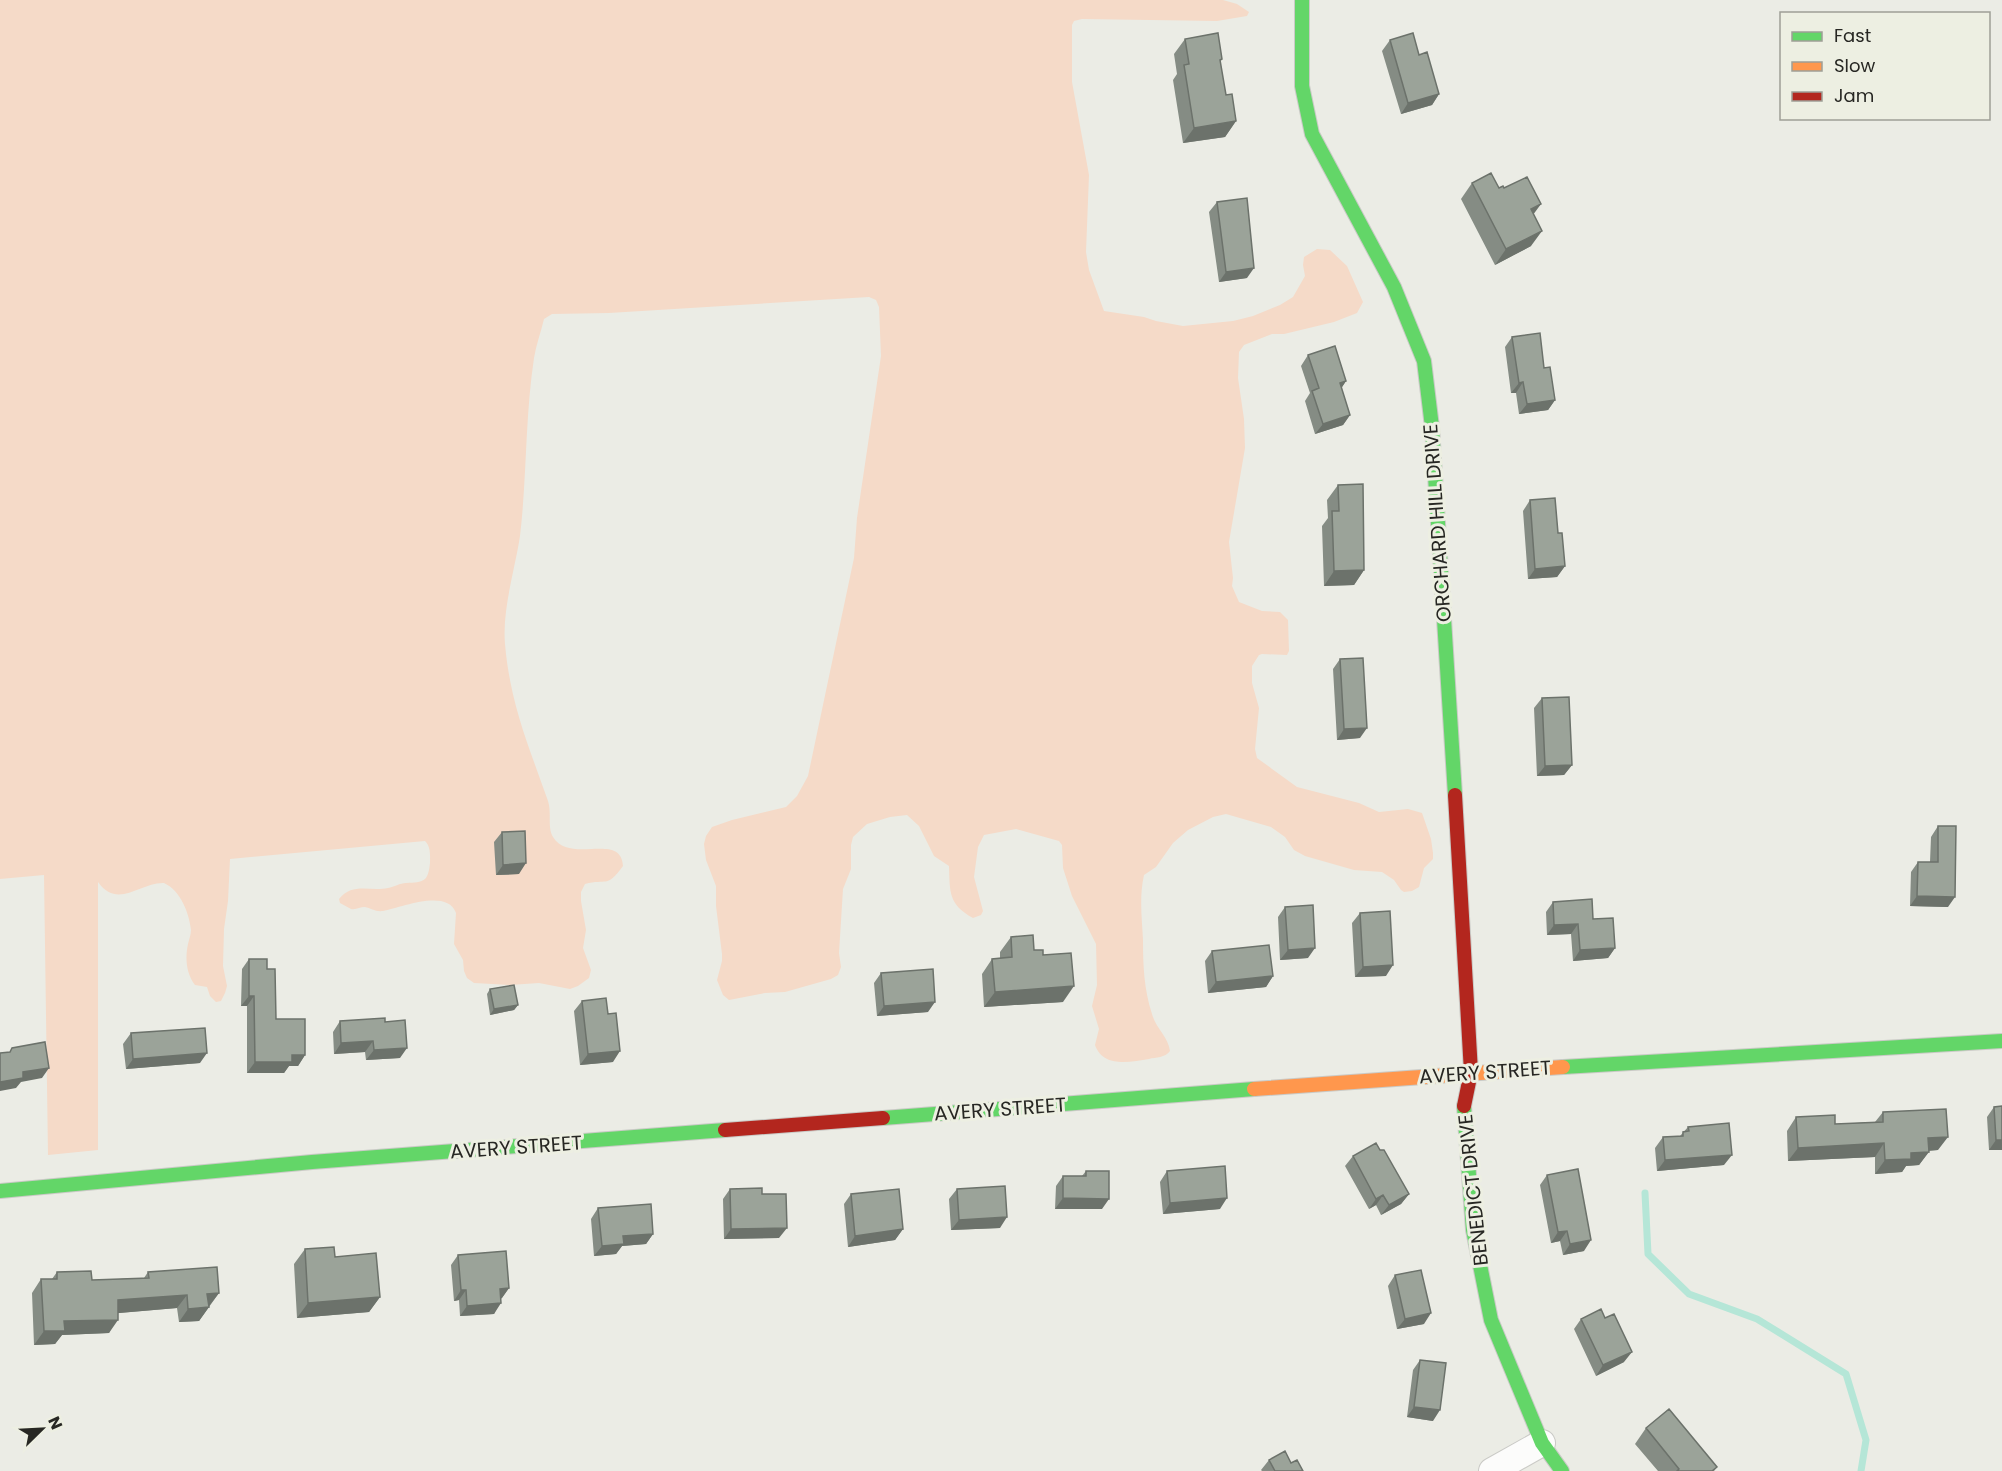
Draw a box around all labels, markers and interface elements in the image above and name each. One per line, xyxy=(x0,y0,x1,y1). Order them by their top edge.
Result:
legend xyxy=(1780,12,1990,120)
text: Fast xyxy=(1834,23,1871,48)
text: Slow xyxy=(1834,53,1876,78)
text: Jam xyxy=(1834,83,1874,108)
street label: ORCHARD HILL DRIVE xyxy=(1416,423,1458,623)
street label: AVERY STREET xyxy=(1418,1053,1552,1091)
street label: AVERY STREET xyxy=(933,1090,1067,1128)
street label: BENEDICT DRIVE xyxy=(1451,1113,1495,1267)
street label: AVERY STREET xyxy=(449,1128,583,1166)
north arrow xyxy=(12,1399,72,1459)
text: N xyxy=(42,1413,68,1433)

